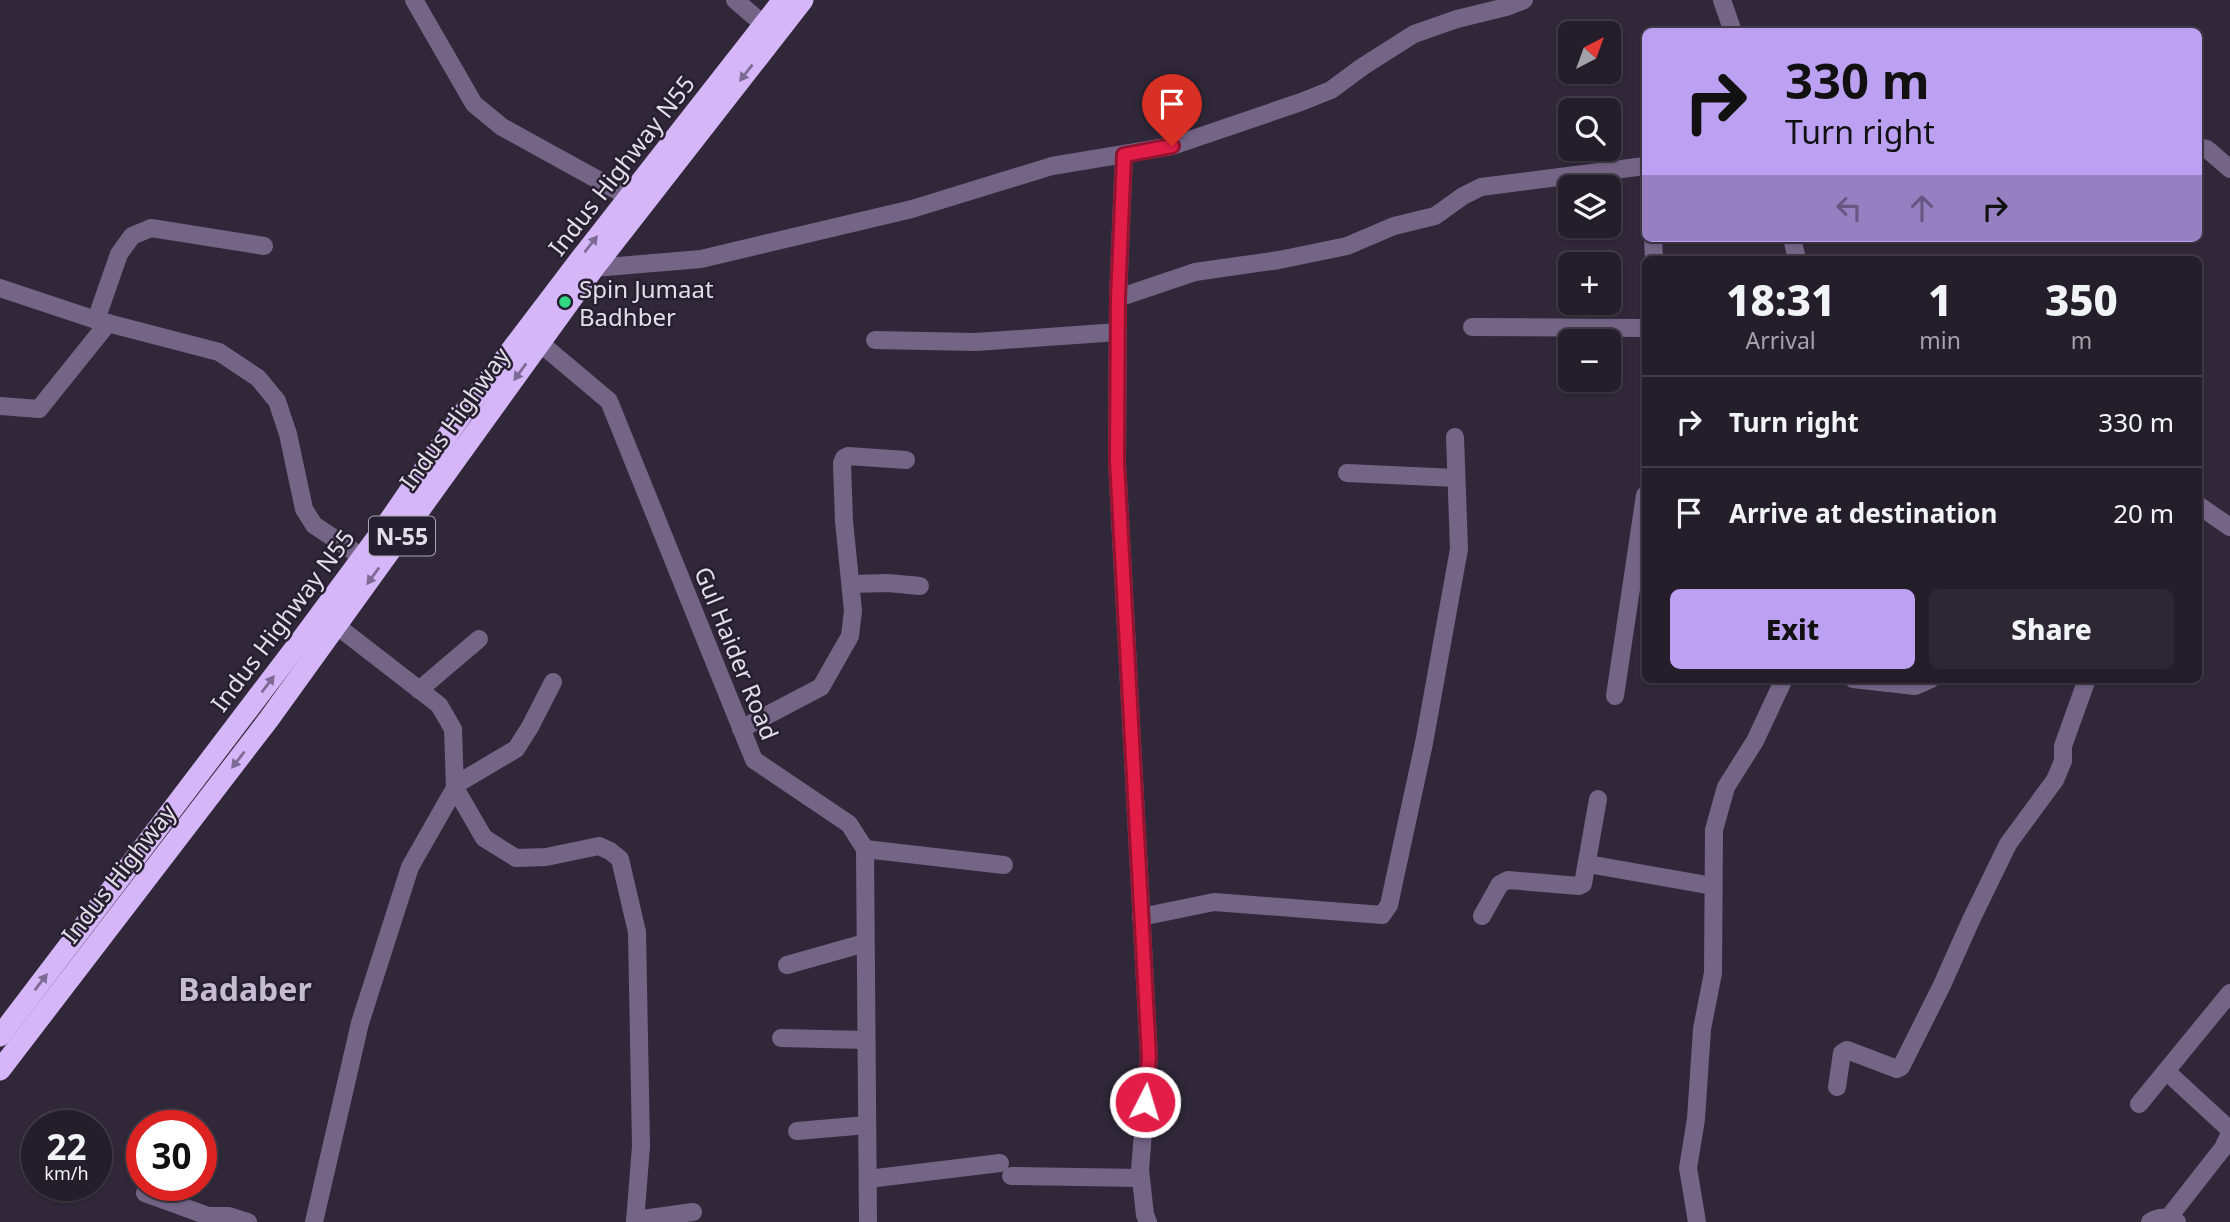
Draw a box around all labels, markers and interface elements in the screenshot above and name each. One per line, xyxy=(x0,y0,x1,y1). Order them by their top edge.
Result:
north arrow xyxy=(1558,21,1620,84)
map controls xyxy=(1558,21,1621,392)
text: 330 m xyxy=(1785,47,1930,113)
icon: right xyxy=(1670,56,1761,147)
one-way arrow xyxy=(739,64,754,82)
street label: Indus Highway N55 xyxy=(540,68,702,262)
pin xyxy=(1142,74,1202,146)
icon: arrive xyxy=(1153,85,1191,123)
button: search xyxy=(1558,98,1621,161)
text: Turn right xyxy=(1785,110,1935,153)
button: layers xyxy=(1558,175,1621,238)
icon: left xyxy=(1830,189,1868,227)
icon: ahead xyxy=(1903,189,1941,227)
icon: right xyxy=(1976,189,2014,227)
one-way arrow xyxy=(584,236,599,254)
button: + xyxy=(1558,252,1621,315)
text: 18:31 xyxy=(1726,271,1835,328)
text: 1 xyxy=(1928,271,1952,328)
text: 350 xyxy=(2045,271,2118,328)
place label: Spin Jumaat Badhber xyxy=(579,272,714,333)
marker: Spin Jumaat Badhber xyxy=(557,294,573,310)
text: Arrival xyxy=(1746,324,1816,356)
text: min xyxy=(1919,324,1961,356)
text: m xyxy=(2071,324,2092,356)
button: − xyxy=(1558,329,1621,392)
street label: Indus Highway xyxy=(391,340,517,496)
one-way arrow xyxy=(512,362,527,380)
icon: right xyxy=(1670,403,1708,441)
text: Turn right xyxy=(1729,404,1859,440)
text: 330 m xyxy=(2098,404,2174,440)
icon: arrive xyxy=(1670,494,1708,532)
text: Arrive at destination xyxy=(1729,495,1998,531)
text: 20 m xyxy=(2113,495,2174,531)
road number: N-55 xyxy=(369,516,435,556)
street label: Indus Highway N55 xyxy=(203,522,361,718)
street label: Gul Haider Road xyxy=(687,561,787,745)
one-way arrow xyxy=(366,567,380,585)
button: Exit xyxy=(1670,589,1915,669)
button: Share xyxy=(1929,589,2174,669)
one-way arrow xyxy=(260,675,275,693)
one-way arrow xyxy=(232,751,246,769)
street label: Indus Highway xyxy=(53,796,183,950)
district label: Badaber xyxy=(178,967,312,1010)
one-way arrow xyxy=(34,973,48,991)
position arrow xyxy=(1108,1065,1182,1139)
speed limit sign: 30 xyxy=(126,1110,217,1201)
text: 22 xyxy=(46,1123,87,1170)
text: km/h xyxy=(44,1161,89,1185)

